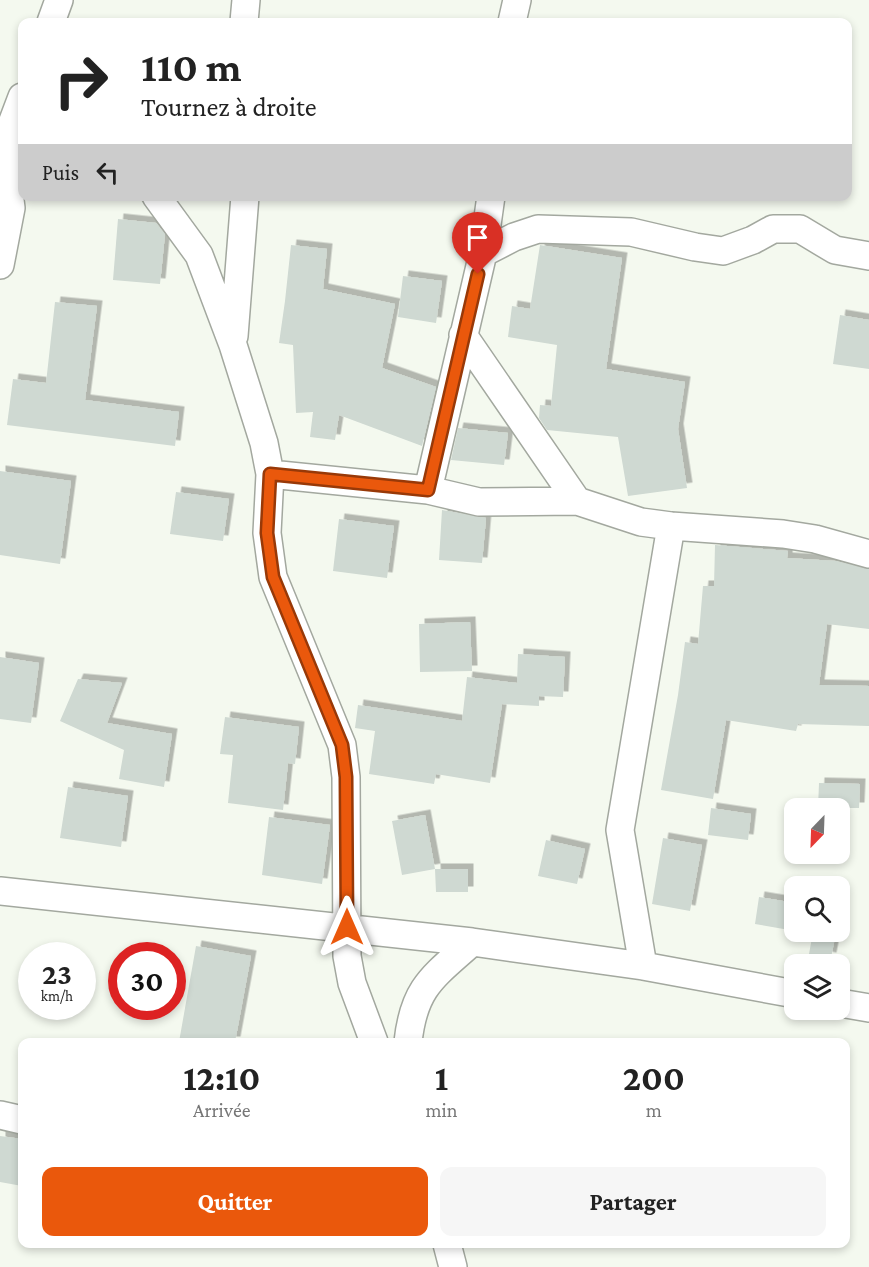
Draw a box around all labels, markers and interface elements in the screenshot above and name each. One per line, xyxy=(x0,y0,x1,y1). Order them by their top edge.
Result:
icon: right xyxy=(42,42,120,120)
text: 110 m xyxy=(141,43,242,90)
text: Tournez à droite xyxy=(141,92,317,122)
icon: left xyxy=(91,156,124,189)
text: Puis xyxy=(42,160,79,185)
pin xyxy=(452,212,503,274)
icon: arrive xyxy=(461,221,494,254)
north arrow xyxy=(784,798,850,864)
map controls xyxy=(784,798,850,1020)
button: search xyxy=(784,876,850,942)
position arrow xyxy=(315,895,379,959)
speed limit sign: 30 xyxy=(108,942,186,1020)
button: layers xyxy=(784,954,850,1020)
text: 23 xyxy=(42,957,72,990)
text: km/h xyxy=(41,988,73,1004)
text: 12:10 xyxy=(183,1058,260,1098)
text: 1 xyxy=(435,1058,448,1098)
text: 200 xyxy=(623,1058,685,1098)
text: Arrivée xyxy=(193,1099,250,1121)
text: min xyxy=(425,1099,458,1121)
text: m xyxy=(646,1099,662,1121)
button: Quitter xyxy=(42,1167,428,1236)
button: Partager xyxy=(440,1167,826,1236)

